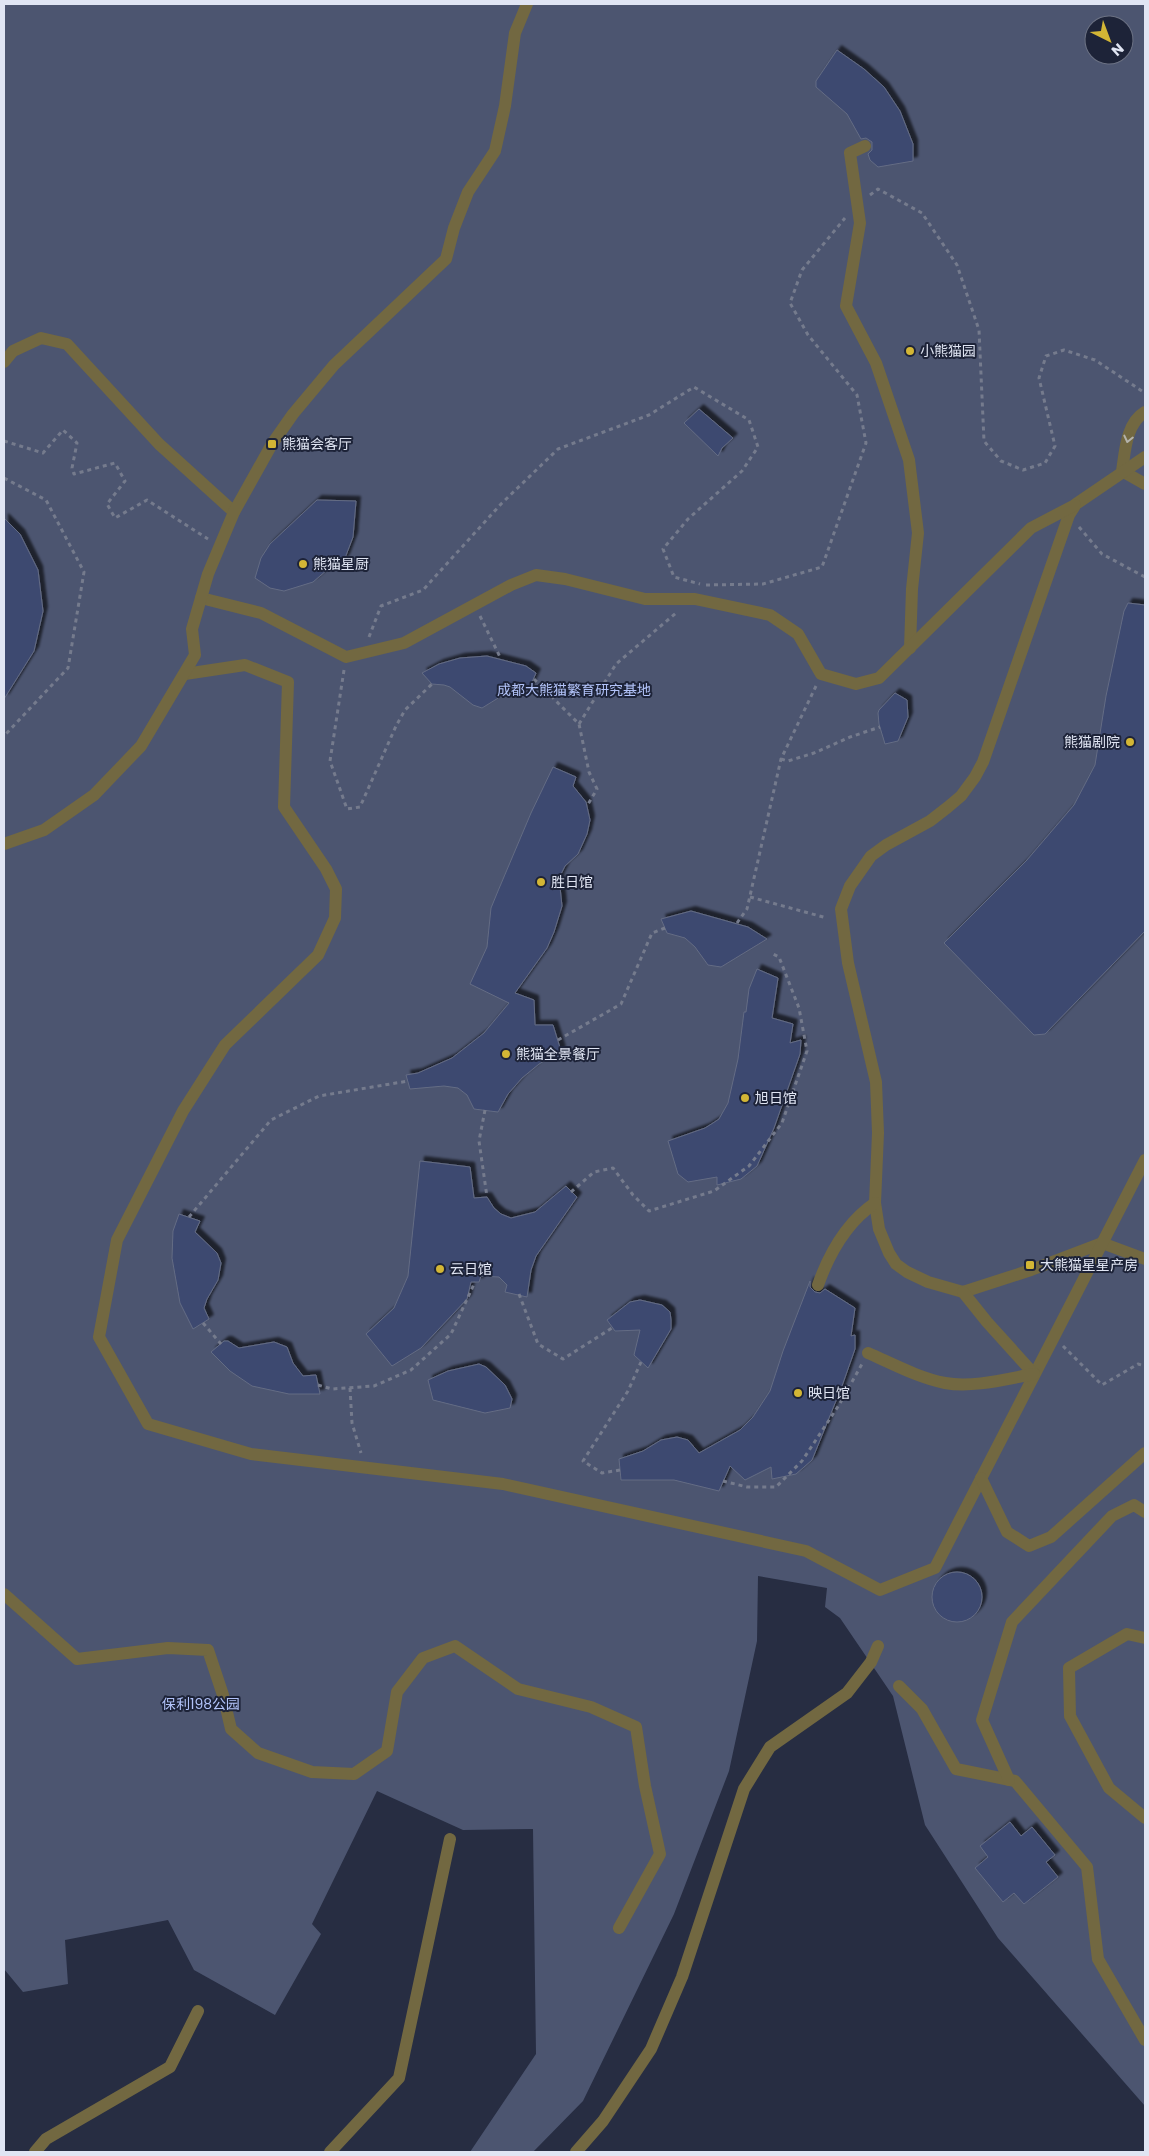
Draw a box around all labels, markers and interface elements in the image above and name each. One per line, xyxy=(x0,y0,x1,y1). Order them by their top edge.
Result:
north arrow xyxy=(1084,15,1134,65)
text: N xyxy=(1107,39,1128,61)
place label: 小熊猫园 xyxy=(920,341,976,361)
marker: 小熊猫园 xyxy=(904,345,916,357)
place label: 熊猫会客厅 xyxy=(282,434,352,454)
one-way arrow xyxy=(1123,434,1134,443)
marker: 熊猫会客厅 xyxy=(266,438,278,450)
place label: 熊猫星厨 xyxy=(313,554,369,574)
marker: 熊猫星厨 xyxy=(297,558,309,570)
park label: 成都大熊猫繁育研究基地 xyxy=(497,680,651,700)
place label: 熊猫剧院 xyxy=(1064,732,1120,752)
marker: 熊猫剧院 xyxy=(1124,736,1136,748)
place label: 胜日馆 xyxy=(551,872,593,892)
marker: 胜日馆 xyxy=(535,876,547,888)
place label: 熊猫全景餐厅 xyxy=(516,1044,600,1064)
marker: 熊猫全景餐厅 xyxy=(500,1048,512,1060)
place label: 旭日馆 xyxy=(755,1088,797,1108)
marker: 旭日馆 xyxy=(739,1092,751,1104)
place label: 大熊猫星星产房 xyxy=(1040,1255,1138,1275)
place label: 云日馆 xyxy=(450,1259,492,1279)
marker: 大熊猫星星产房 xyxy=(1024,1259,1036,1271)
marker: 云日馆 xyxy=(434,1263,446,1275)
place label: 映日馆 xyxy=(808,1383,850,1403)
marker: 映日馆 xyxy=(792,1387,804,1399)
park label: 保利198公园 xyxy=(162,1694,240,1714)

